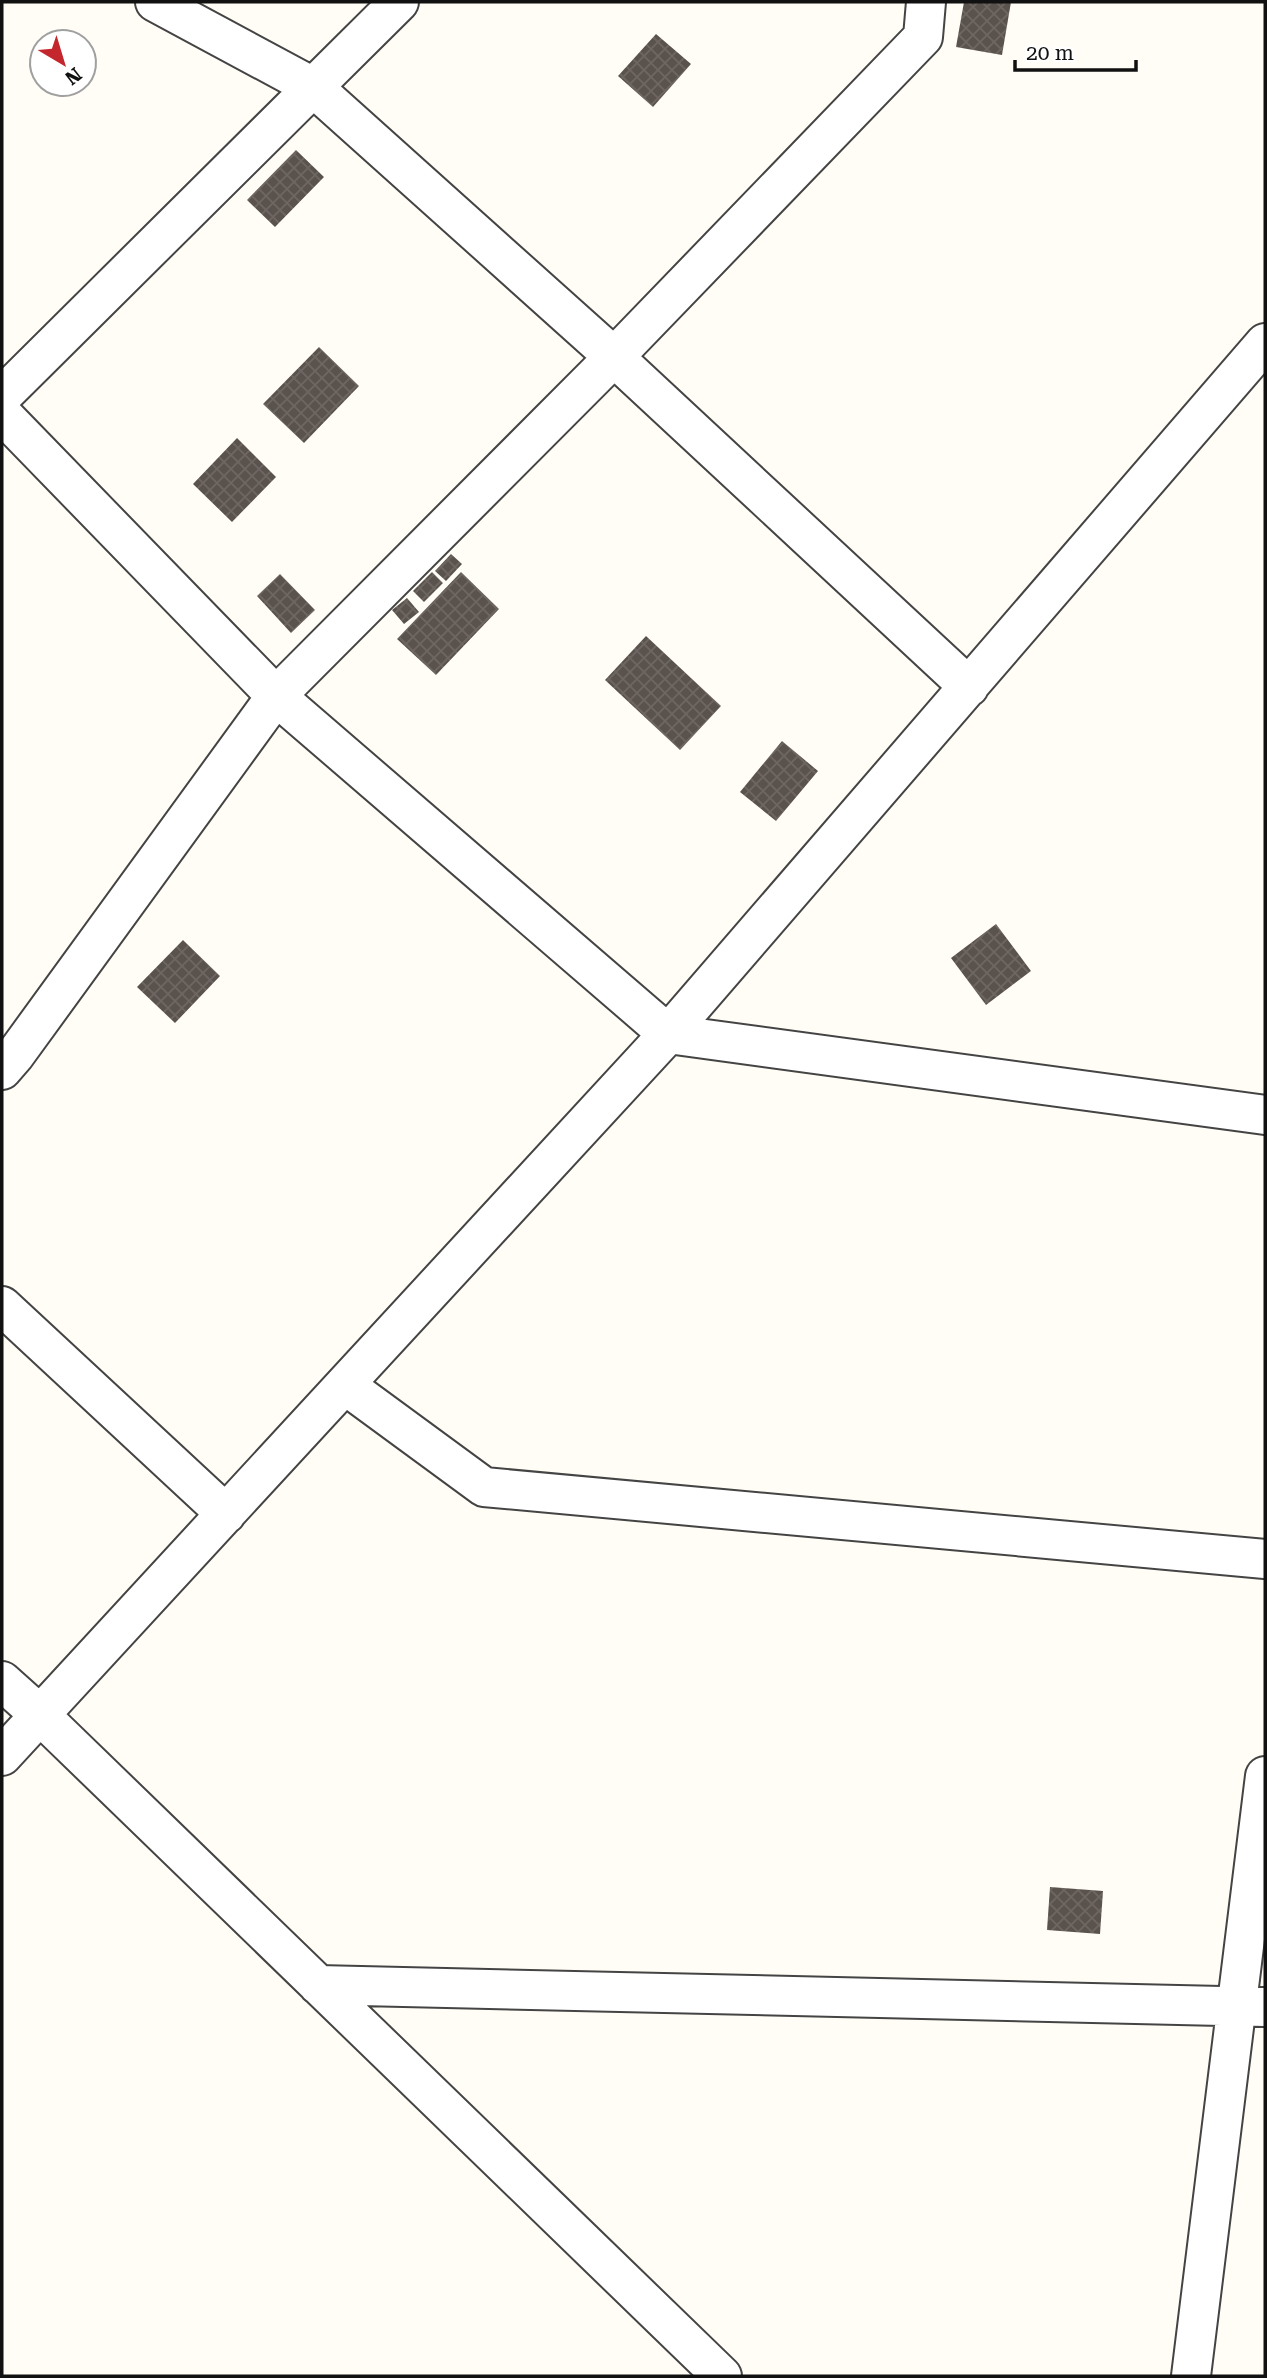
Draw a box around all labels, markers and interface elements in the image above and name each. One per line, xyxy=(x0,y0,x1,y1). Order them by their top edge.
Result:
north arrow xyxy=(28,28,98,98)
scale bar xyxy=(1015,28,1136,72)
text: 20 m xyxy=(1026,41,1074,65)
text: N xyxy=(60,62,86,90)

